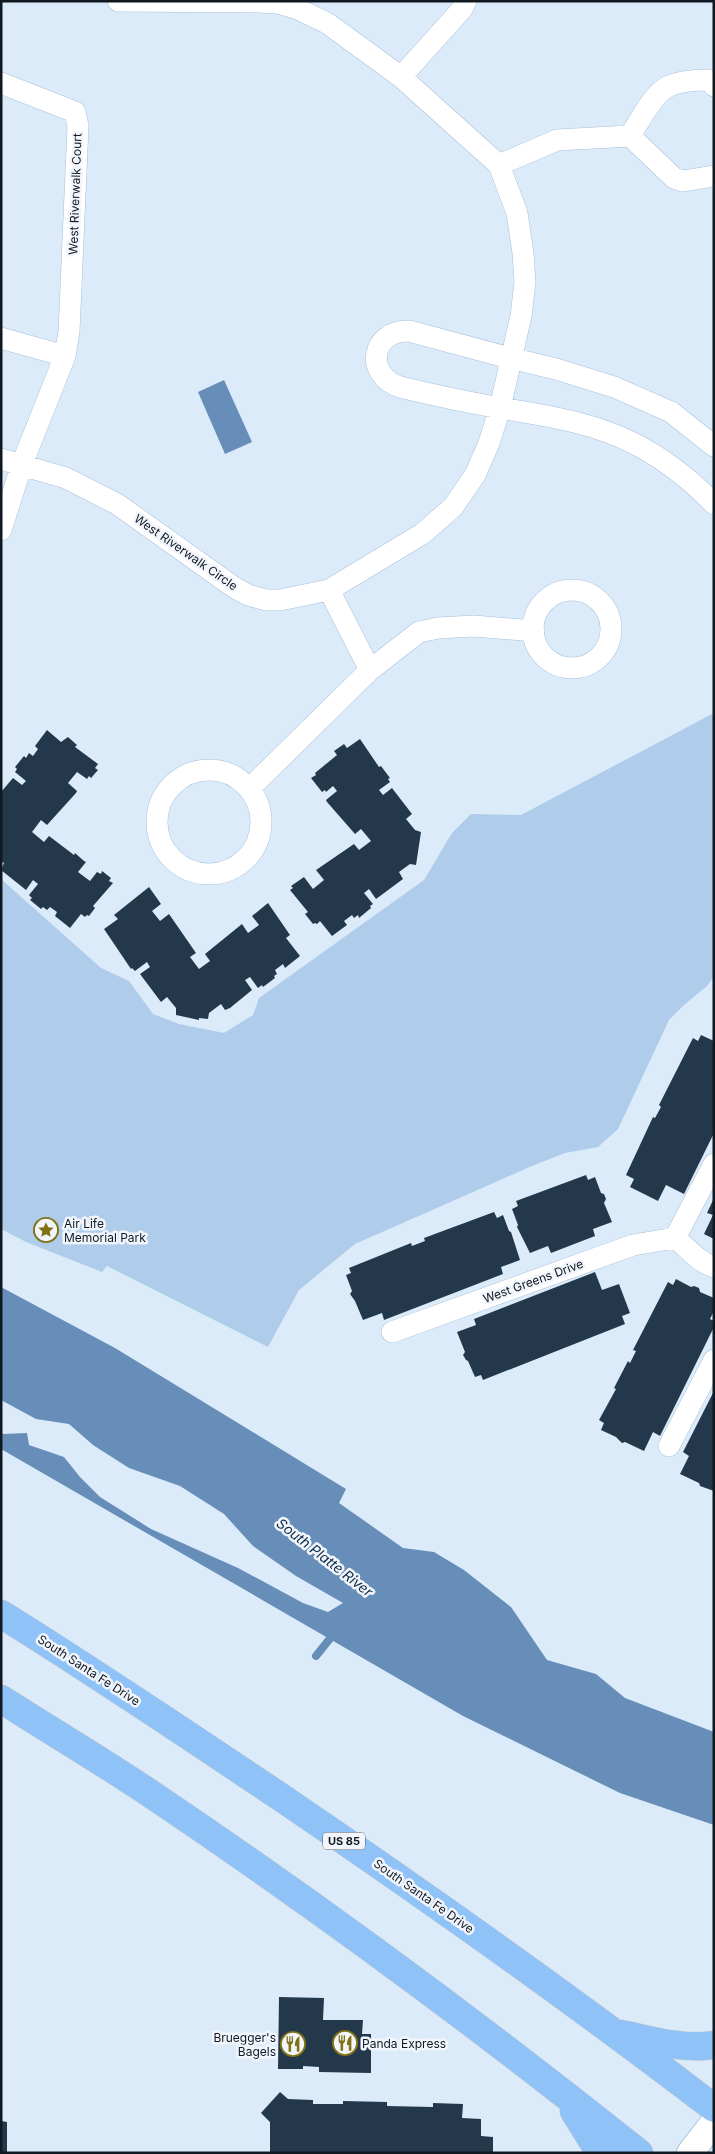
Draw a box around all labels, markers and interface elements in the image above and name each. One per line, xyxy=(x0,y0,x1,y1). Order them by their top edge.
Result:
street label: West Riverwalk Court xyxy=(65,133,85,255)
street label: West Riverwalk Circle xyxy=(131,511,241,593)
place label: Air Life Memorial Park xyxy=(64,1216,146,1245)
place icon: Air Life Memorial Park xyxy=(33,1217,59,1243)
street label: West Greens Drive xyxy=(481,1256,585,1306)
water label: South Platte River xyxy=(273,1514,377,1600)
street label: South Santa Fe Drive xyxy=(35,1631,143,1709)
road number: US 85 xyxy=(323,1832,365,1850)
street label: South Santa Fe Drive xyxy=(371,1856,477,1936)
place label: Bruegger's Bagels xyxy=(213,2030,276,2059)
restaurant icon: Panda Express xyxy=(332,2030,358,2056)
restaurant icon: Bruegger's Bagels xyxy=(280,2031,306,2057)
place label: Panda Express xyxy=(362,2036,446,2051)

